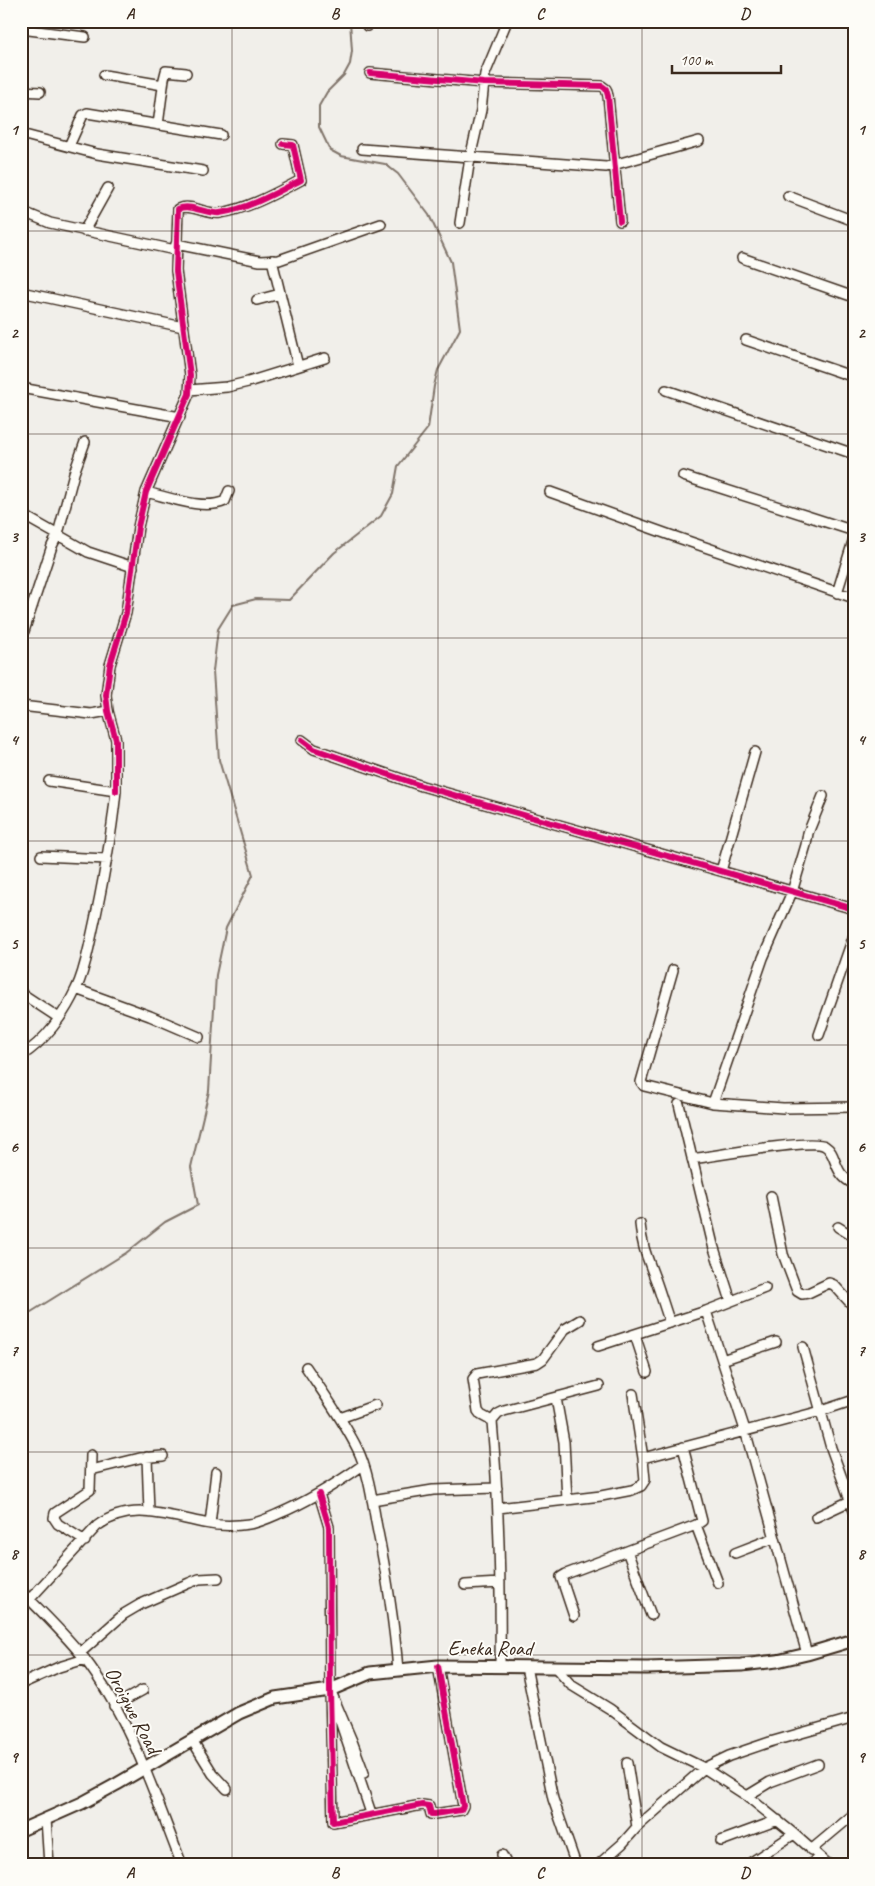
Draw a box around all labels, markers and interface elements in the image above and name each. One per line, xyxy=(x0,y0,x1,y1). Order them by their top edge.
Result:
text: A xyxy=(126,4,136,24)
text: B xyxy=(331,4,341,24)
text: C xyxy=(536,4,546,24)
text: D xyxy=(740,4,751,24)
scale bar xyxy=(672,42,781,74)
text: 100 m xyxy=(680,51,714,70)
text: 1 xyxy=(10,120,19,140)
text: 1 xyxy=(857,120,866,140)
text: 2 xyxy=(10,323,19,343)
text: 2 xyxy=(857,323,866,343)
text: 3 xyxy=(10,527,19,547)
text: 3 xyxy=(857,527,866,547)
text: 4 xyxy=(10,730,19,750)
text: 4 xyxy=(857,730,866,750)
text: 5 xyxy=(11,934,20,954)
text: 5 xyxy=(858,934,867,954)
text: 6 xyxy=(10,1137,19,1157)
text: 6 xyxy=(857,1137,866,1157)
text: 7 xyxy=(10,1341,19,1361)
text: 7 xyxy=(857,1341,866,1361)
text: 8 xyxy=(10,1544,19,1564)
text: 8 xyxy=(857,1544,866,1564)
street label: Eneka Road xyxy=(448,1635,535,1661)
street label: Oroigwe Road xyxy=(99,1662,168,1761)
text: 9 xyxy=(10,1747,19,1767)
text: 9 xyxy=(857,1747,866,1767)
text: A xyxy=(126,1863,136,1883)
text: B xyxy=(331,1863,341,1883)
text: C xyxy=(536,1863,546,1883)
text: D xyxy=(740,1863,751,1883)

